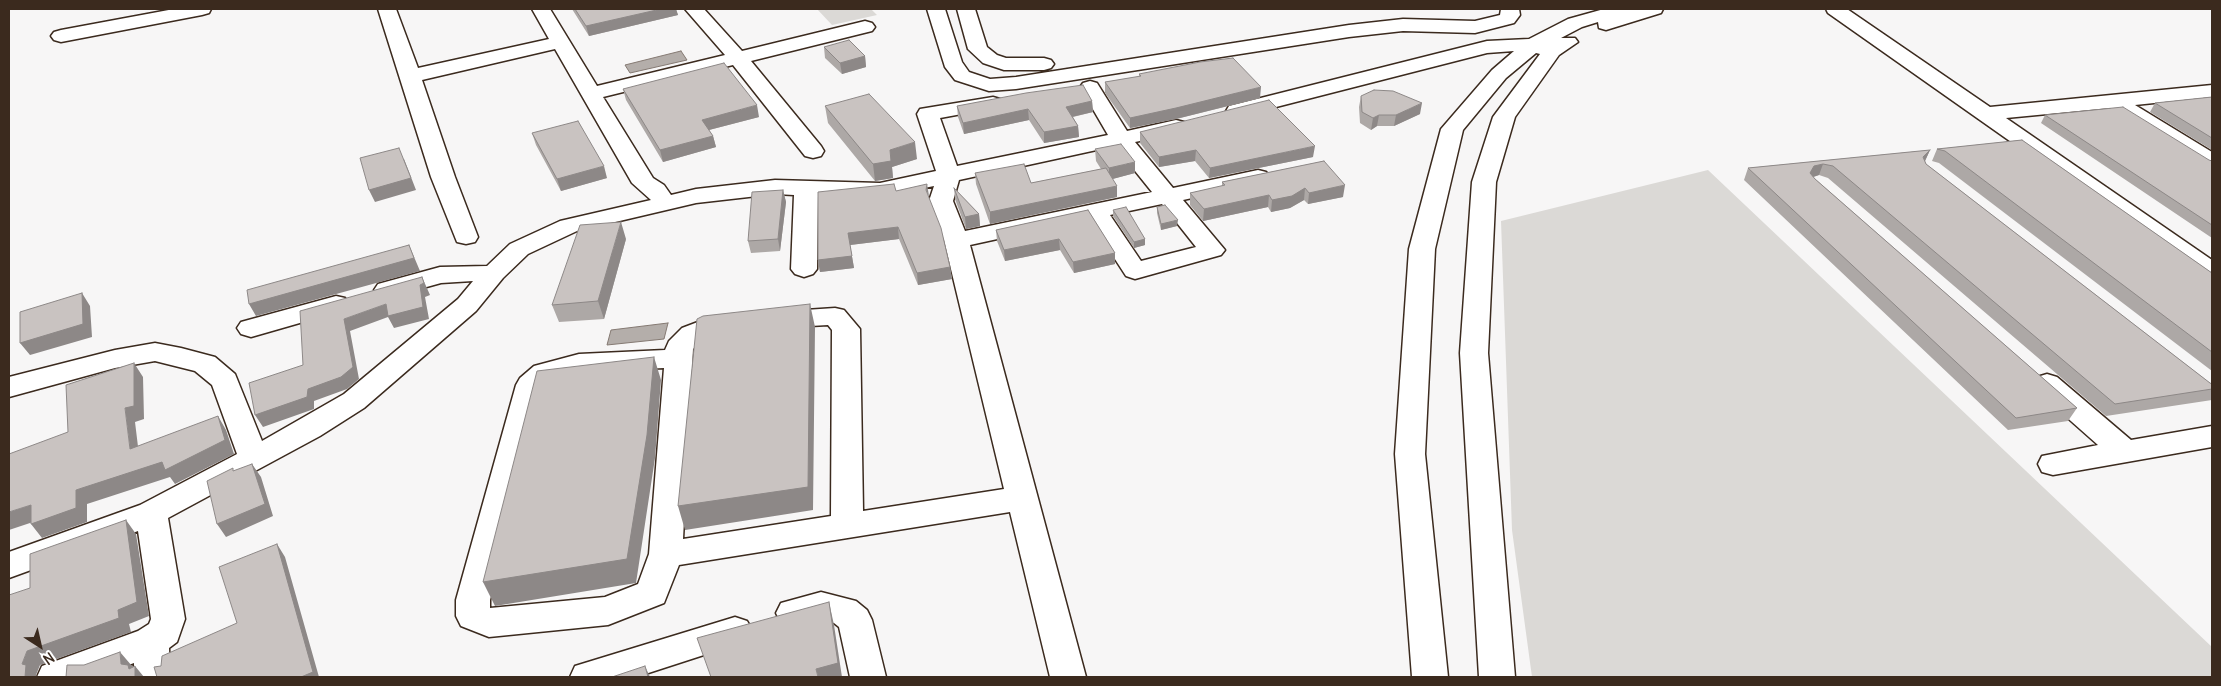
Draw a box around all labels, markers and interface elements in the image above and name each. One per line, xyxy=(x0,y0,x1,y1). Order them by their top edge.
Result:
north arrow xyxy=(15,621,65,671)
text: N xyxy=(39,648,58,668)

